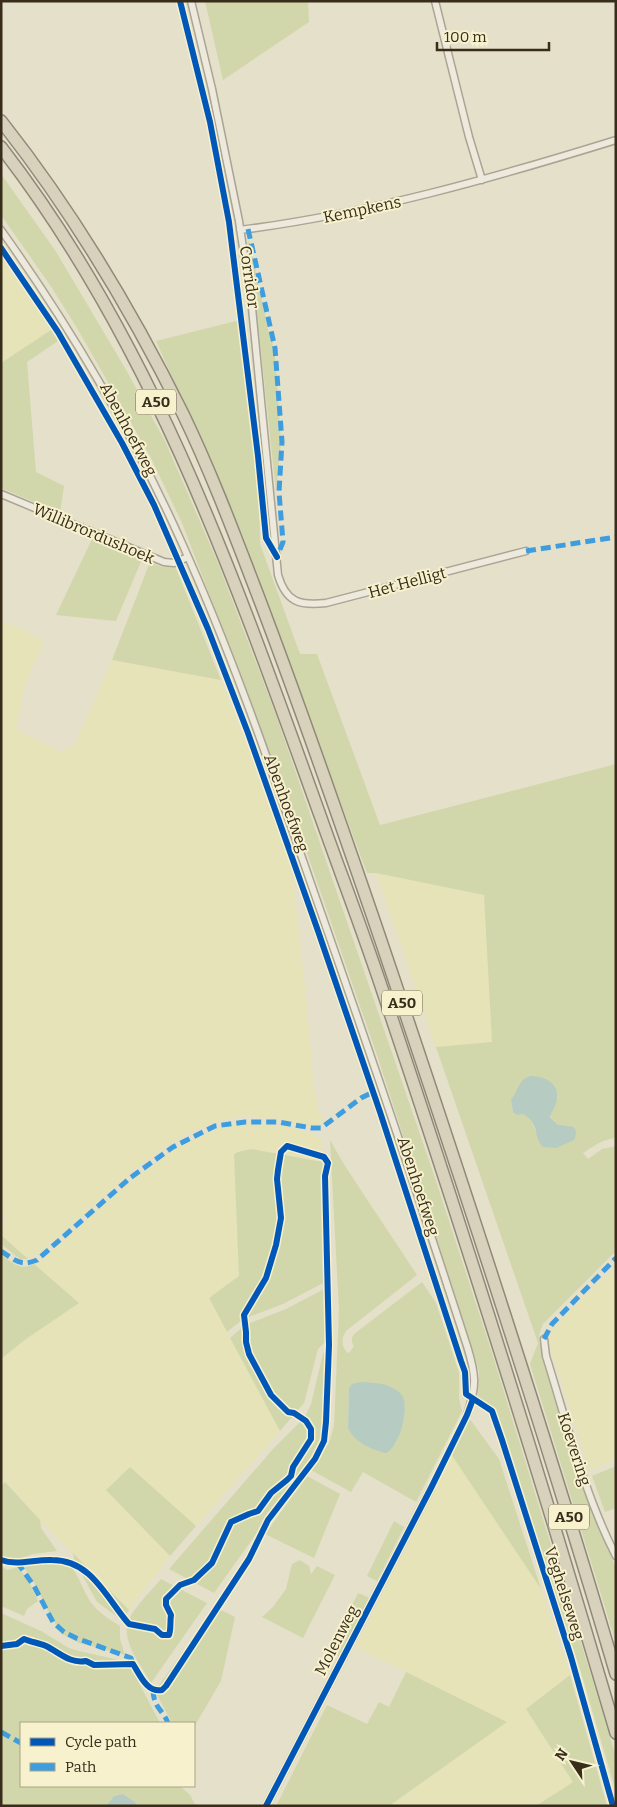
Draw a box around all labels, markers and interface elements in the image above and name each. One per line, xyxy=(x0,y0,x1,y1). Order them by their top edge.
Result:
scale bar xyxy=(437,20,550,52)
text: 100 m xyxy=(444,28,487,46)
street label: Kempkens xyxy=(321,192,403,227)
street label: Corridor xyxy=(236,244,263,310)
street label: Abenhoefweg xyxy=(96,379,161,479)
road number: A50 xyxy=(136,390,176,414)
street label: Willibrordushoek xyxy=(30,499,157,568)
street label: Het Helligt xyxy=(366,563,448,602)
street label: Abenhoefweg xyxy=(260,751,313,855)
road number: A50 xyxy=(382,990,422,1016)
street label: Abenhoefweg xyxy=(394,1134,444,1238)
street label: Koevering xyxy=(554,1410,595,1488)
road number: A50 xyxy=(549,1504,589,1530)
street label: Veghelseweg xyxy=(541,1544,589,1642)
street label: Molenweg xyxy=(311,1602,362,1679)
legend xyxy=(20,1722,195,1787)
text: Cycle path xyxy=(65,1733,137,1751)
north arrow xyxy=(547,1737,597,1787)
text: N xyxy=(552,1745,572,1764)
text: Path xyxy=(65,1758,97,1776)

